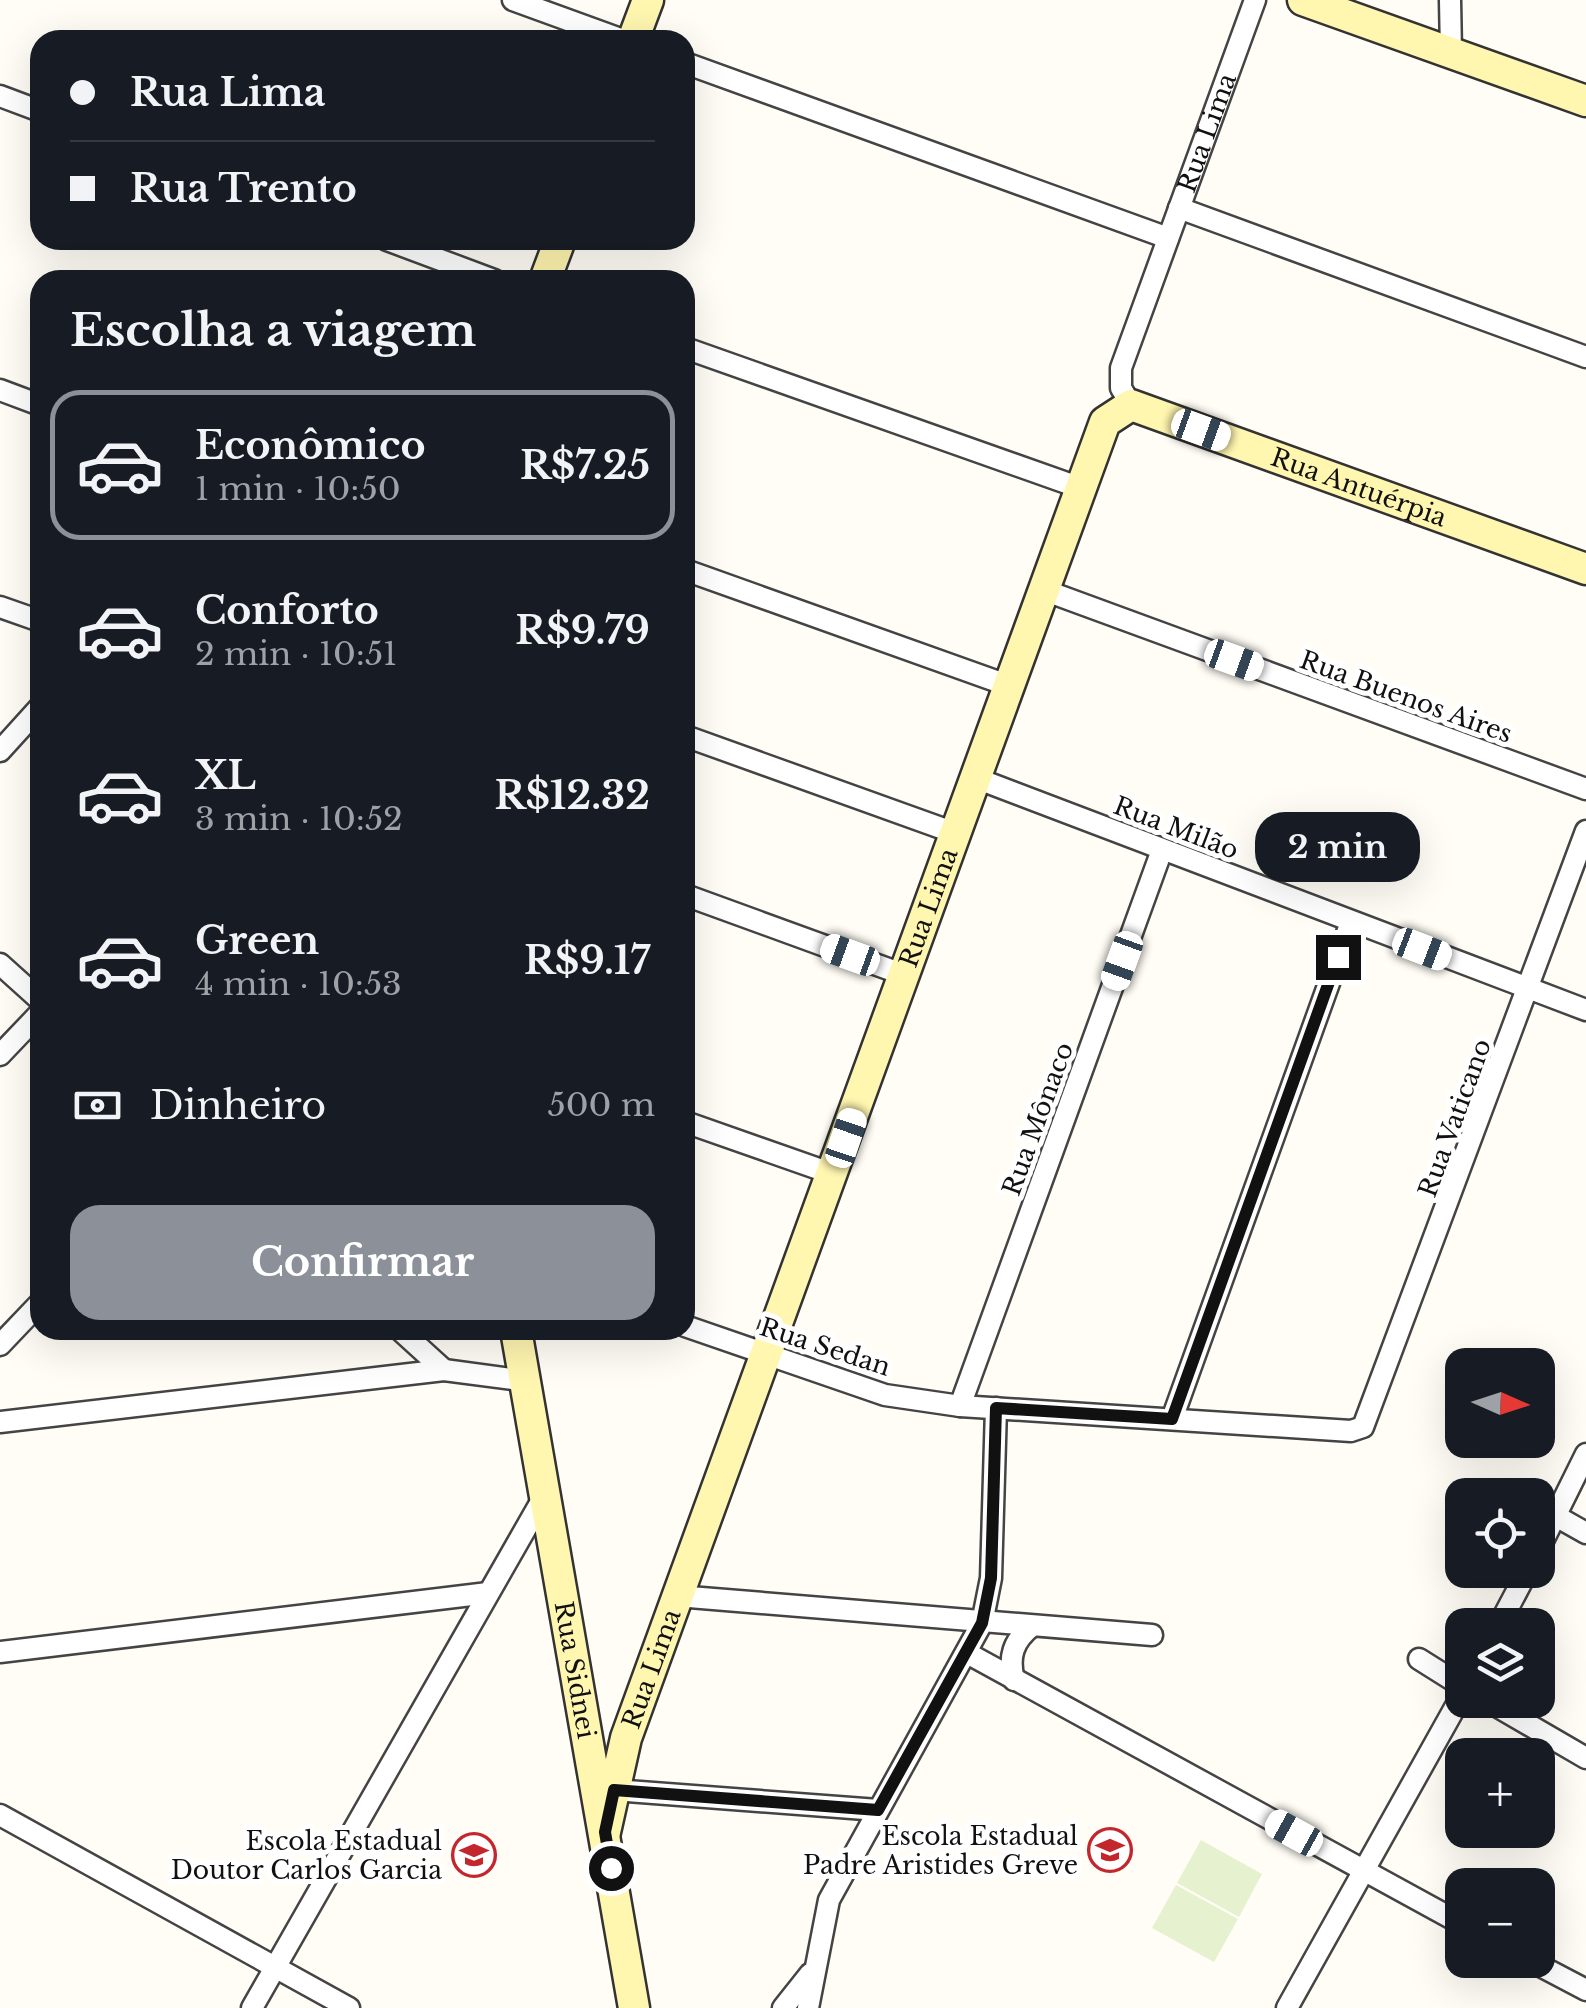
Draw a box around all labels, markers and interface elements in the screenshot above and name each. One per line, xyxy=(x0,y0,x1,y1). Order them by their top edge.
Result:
text: Rua Lima xyxy=(130,69,326,116)
street label: Rua Lima xyxy=(1171,69,1243,197)
text: Rua Trento xyxy=(130,165,357,212)
text: Escolha a viagem xyxy=(70,302,476,358)
car xyxy=(1168,406,1234,454)
icon: car xyxy=(75,420,165,510)
text: Econômico xyxy=(195,422,426,469)
street label: Rua Antuérpia xyxy=(1267,441,1451,533)
text: R$7.25 xyxy=(520,442,650,489)
text: 1 min · 10:50 xyxy=(195,469,401,509)
icon: car xyxy=(75,585,165,675)
text: Conforto xyxy=(195,587,379,634)
text: R$9.79 xyxy=(515,607,650,654)
text: 2 min · 10:51 xyxy=(195,634,397,674)
car xyxy=(1201,636,1267,684)
street label: Rua Buenos Aires xyxy=(1296,644,1516,750)
icon: car xyxy=(75,750,165,840)
text: XL xyxy=(195,752,256,799)
text: R$12.32 xyxy=(494,772,650,819)
street label: Rua Milão xyxy=(1109,790,1243,866)
text: 3 min · 10:52 xyxy=(195,799,403,839)
callout: 2 min xyxy=(1256,812,1420,882)
text: 2 min xyxy=(1288,827,1387,867)
street label: Rua Lima xyxy=(892,844,964,971)
icon: car xyxy=(75,915,165,1005)
text: Green xyxy=(195,917,319,964)
car xyxy=(1389,924,1455,974)
car xyxy=(1098,928,1146,994)
car xyxy=(817,931,883,979)
route end xyxy=(1316,935,1361,980)
text: R$9.17 xyxy=(524,937,650,984)
text: 4 min · 10:53 xyxy=(195,964,402,1004)
street label: Rua Vaticano xyxy=(1412,1035,1498,1201)
street label: Rua Mônaco xyxy=(996,1038,1080,1200)
icon: cash xyxy=(70,1078,125,1133)
text: Dinheiro xyxy=(150,1082,326,1129)
text: 500 m xyxy=(548,1085,655,1125)
car xyxy=(822,1105,870,1171)
button: Confirmar xyxy=(70,1205,655,1320)
street label: Rua Sedan xyxy=(756,1311,894,1383)
north arrow xyxy=(1445,1348,1555,1458)
map controls xyxy=(1445,1348,1555,1978)
button: locate xyxy=(1445,1478,1555,1588)
street label: Rua Sidnei xyxy=(548,1599,602,1741)
street label: Rua Lima xyxy=(615,1605,687,1733)
button: layers xyxy=(1445,1608,1555,1718)
button: + xyxy=(1445,1738,1555,1848)
car xyxy=(1260,1805,1328,1861)
place label: Escola Estadual Padre Aristides Greve xyxy=(803,1821,1078,1881)
place label: Escola Estadual Doutor Carlos Garcia xyxy=(171,1826,442,1886)
school or university icon: Escola Estadual Padre Aristides Greve xyxy=(1087,1827,1133,1873)
school or university icon: Escola Estadual Doutor Carlos Garcia xyxy=(451,1832,497,1878)
route start xyxy=(589,1846,634,1891)
button: − xyxy=(1445,1868,1555,1978)

